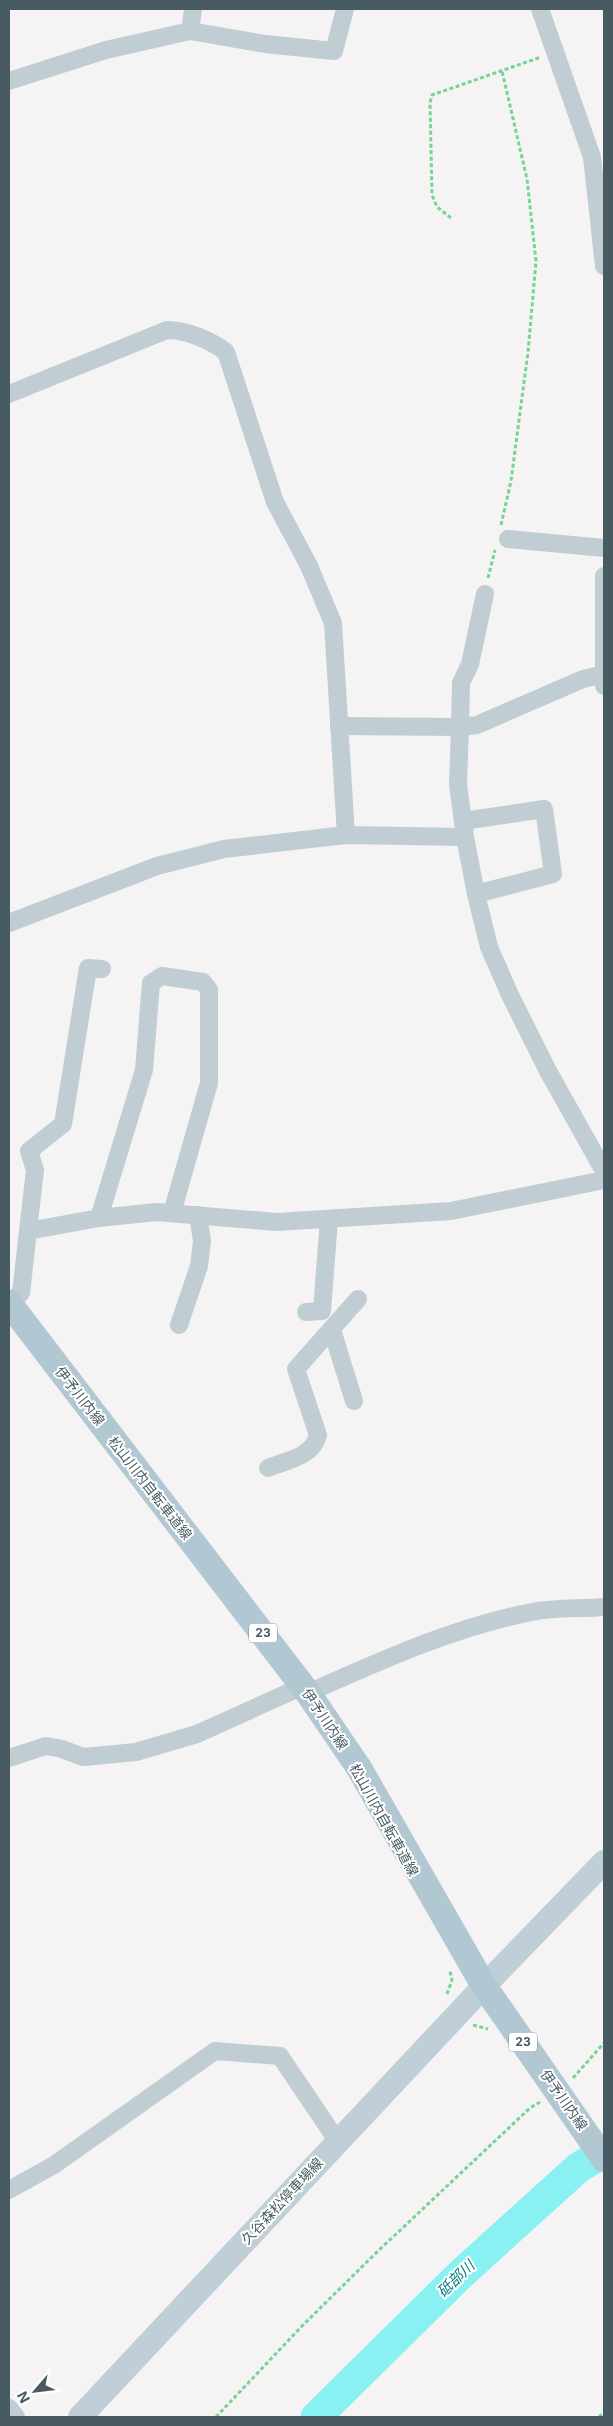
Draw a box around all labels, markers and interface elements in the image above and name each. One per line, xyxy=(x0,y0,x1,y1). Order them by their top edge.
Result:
street label: 伊予川内線 xyxy=(52,1363,109,1429)
street label: 松山川内自転車道線 xyxy=(105,1433,196,1543)
road number: 23 xyxy=(249,1624,277,1642)
street label: 伊予川内線 xyxy=(299,1685,352,1752)
street label: 松山川内自転車道線 xyxy=(346,1761,422,1879)
road number: 23 xyxy=(509,2032,537,2052)
street label: 伊予川内線 xyxy=(537,2066,591,2133)
street label: 久谷森松停車場線 xyxy=(237,2154,326,2247)
water label: 砥部川 xyxy=(433,2255,480,2301)
north arrow xyxy=(10,2366,60,2416)
text: N xyxy=(13,2389,33,2406)

